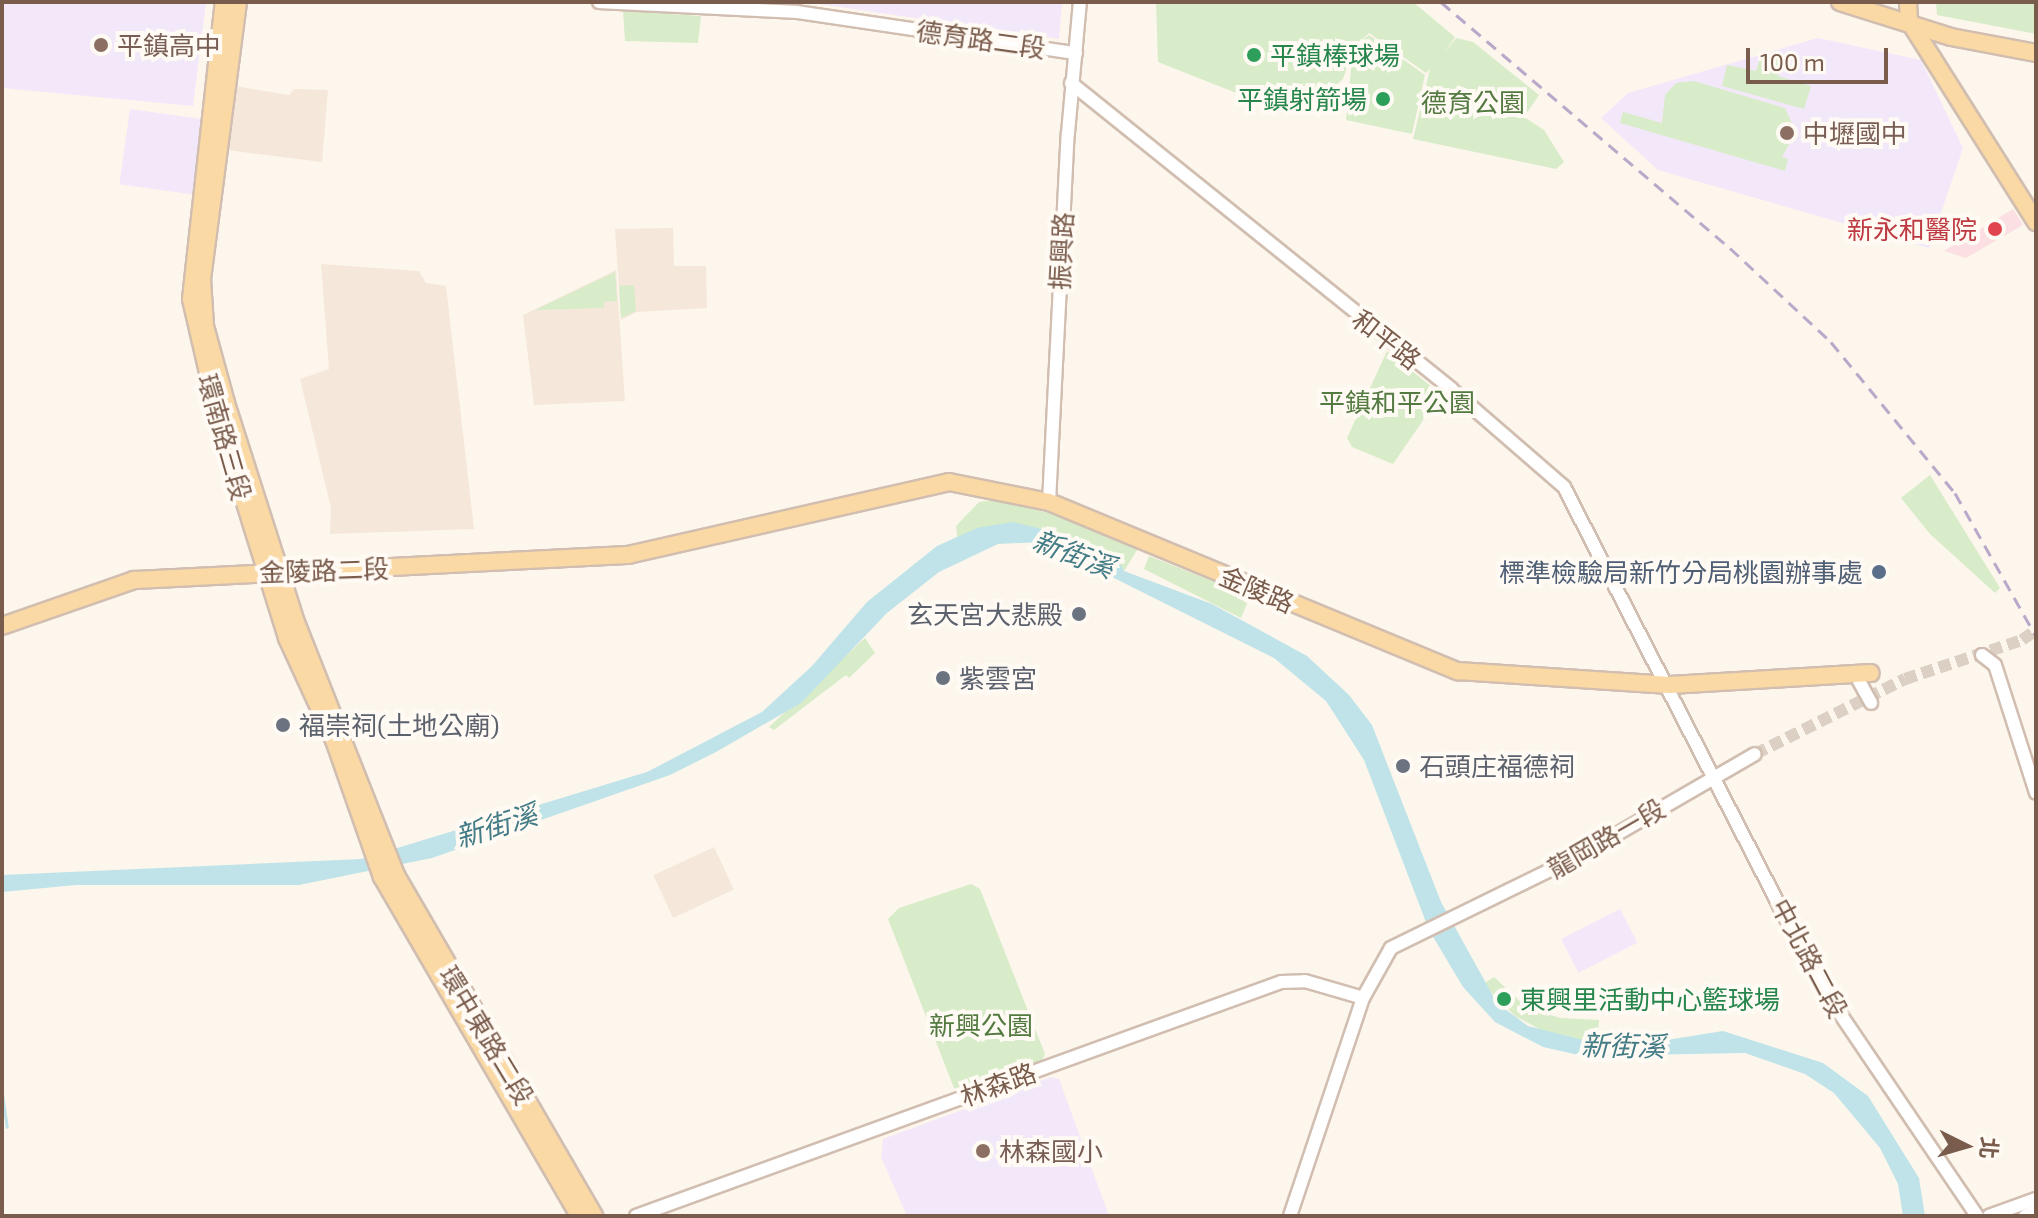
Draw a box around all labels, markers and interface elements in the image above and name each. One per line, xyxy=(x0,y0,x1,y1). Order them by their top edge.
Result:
street label: 德育路二段 xyxy=(914,15,1048,63)
place label: 平鎮高中 xyxy=(117,29,221,61)
scale bar xyxy=(1750,32,1892,82)
marker: 平鎮高中 xyxy=(92,36,110,54)
place label: 平鎮棒球場 xyxy=(1270,39,1400,71)
marker: 平鎮棒球場 xyxy=(1245,46,1263,64)
text: 100 m xyxy=(1760,47,1825,76)
place label: 平鎮射箭場 xyxy=(1237,83,1367,115)
park label: 德育公園 xyxy=(1421,86,1525,118)
marker: 平鎮射箭場 xyxy=(1374,90,1392,108)
place label: 中壢國中 xyxy=(1803,117,1907,149)
marker: 中壢國中 xyxy=(1778,124,1796,142)
street label: 振興路 xyxy=(1043,211,1079,291)
place label: 新永和醫院 xyxy=(1847,213,1977,245)
marker: 新永和醫院 xyxy=(1984,218,2006,240)
street label: 和平路 xyxy=(1347,303,1427,375)
street label: 環南路三段 xyxy=(192,370,258,504)
park label: 平鎮和平公園 xyxy=(1319,386,1475,418)
water label: 新街溪 xyxy=(1029,522,1119,584)
street label: 金陵路二段 xyxy=(258,552,390,588)
place label: 標準檢驗局新竹分局桃園辦事處 xyxy=(1499,556,1863,588)
street label: 金陵路 xyxy=(1215,559,1299,619)
marker: 標準檢驗局新竹分局桃園辦事處 xyxy=(1870,563,1888,581)
place label: 玄天宮大悲殿 xyxy=(907,598,1063,630)
marker: 玄天宮大悲殿 xyxy=(1070,605,1088,623)
place label: 紫雲宮 xyxy=(959,662,1037,694)
marker: 紫雲宮 xyxy=(934,669,952,687)
place label: 福崇祠(土地公廟) xyxy=(299,709,500,741)
marker: 福崇祠(土地公廟) xyxy=(274,716,292,734)
place label: 石頭庄福德祠 xyxy=(1419,750,1575,782)
marker: 石頭庄福德祠 xyxy=(1394,757,1412,775)
street label: 龍岡路一段 xyxy=(1542,792,1670,884)
water label: 新街溪 xyxy=(451,797,541,853)
street label: 中北路二段 xyxy=(1766,893,1854,1023)
street label: 環中東路二段 xyxy=(433,960,541,1110)
place label: 東興里活動中心籃球場 xyxy=(1520,983,1780,1015)
marker: 東興里活動中心籃球場 xyxy=(1495,990,1513,1008)
park label: 新興公園 xyxy=(929,1009,1033,1041)
water label: 新街溪 xyxy=(1581,1027,1665,1063)
street label: 林森路 xyxy=(956,1056,1040,1112)
north arrow xyxy=(1926,1106,2006,1186)
place label: 林森國小 xyxy=(999,1135,1103,1167)
text: 北 xyxy=(1976,1136,2004,1160)
marker: 林森國小 xyxy=(974,1142,992,1160)

